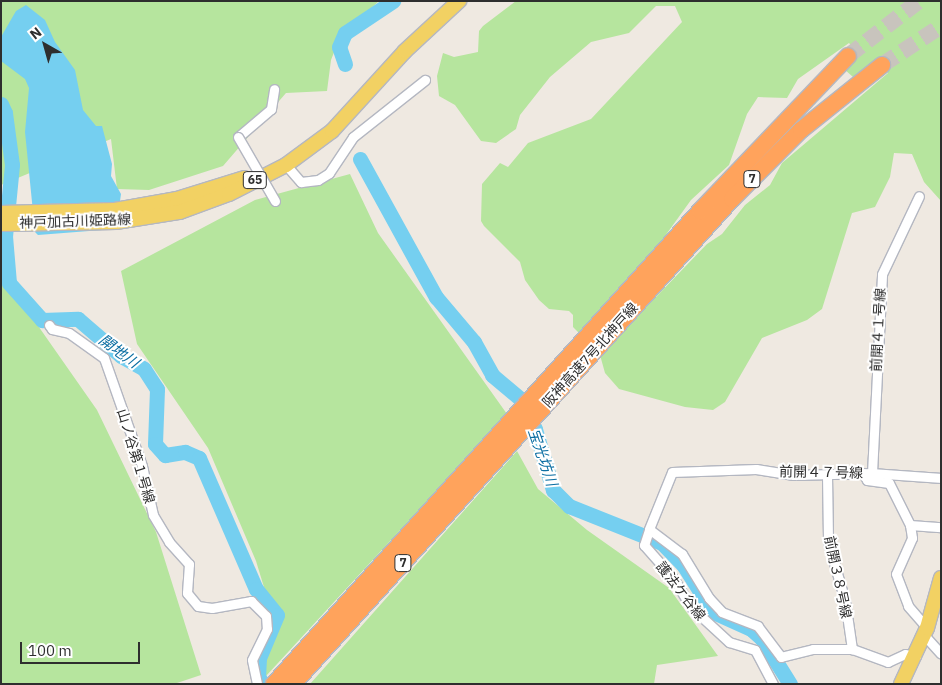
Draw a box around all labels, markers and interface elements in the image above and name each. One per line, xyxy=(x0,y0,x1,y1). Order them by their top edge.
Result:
north arrow xyxy=(20,20,70,70)
text: N xyxy=(26,23,45,43)
road number: 65 xyxy=(242,170,268,190)
road number: 7 xyxy=(743,170,761,188)
street label: 神戸加古川姫路線 xyxy=(19,211,131,231)
street label: 前開４１号線 xyxy=(867,288,889,372)
street label: 阪神高速7号北神戸線 xyxy=(539,299,641,411)
water label: 開地川 xyxy=(96,330,142,372)
street label: 山ノ谷第１号線 xyxy=(114,407,158,505)
water label: 宝光坊川 xyxy=(525,426,561,488)
street label: 前開４７号線 xyxy=(779,463,863,481)
street label: 前開３８号線 xyxy=(821,534,855,620)
road number: 7 xyxy=(394,554,412,572)
street label: 護法ケ谷線 xyxy=(653,558,709,624)
scale bar xyxy=(22,632,142,664)
text: 100 m xyxy=(28,641,72,660)

